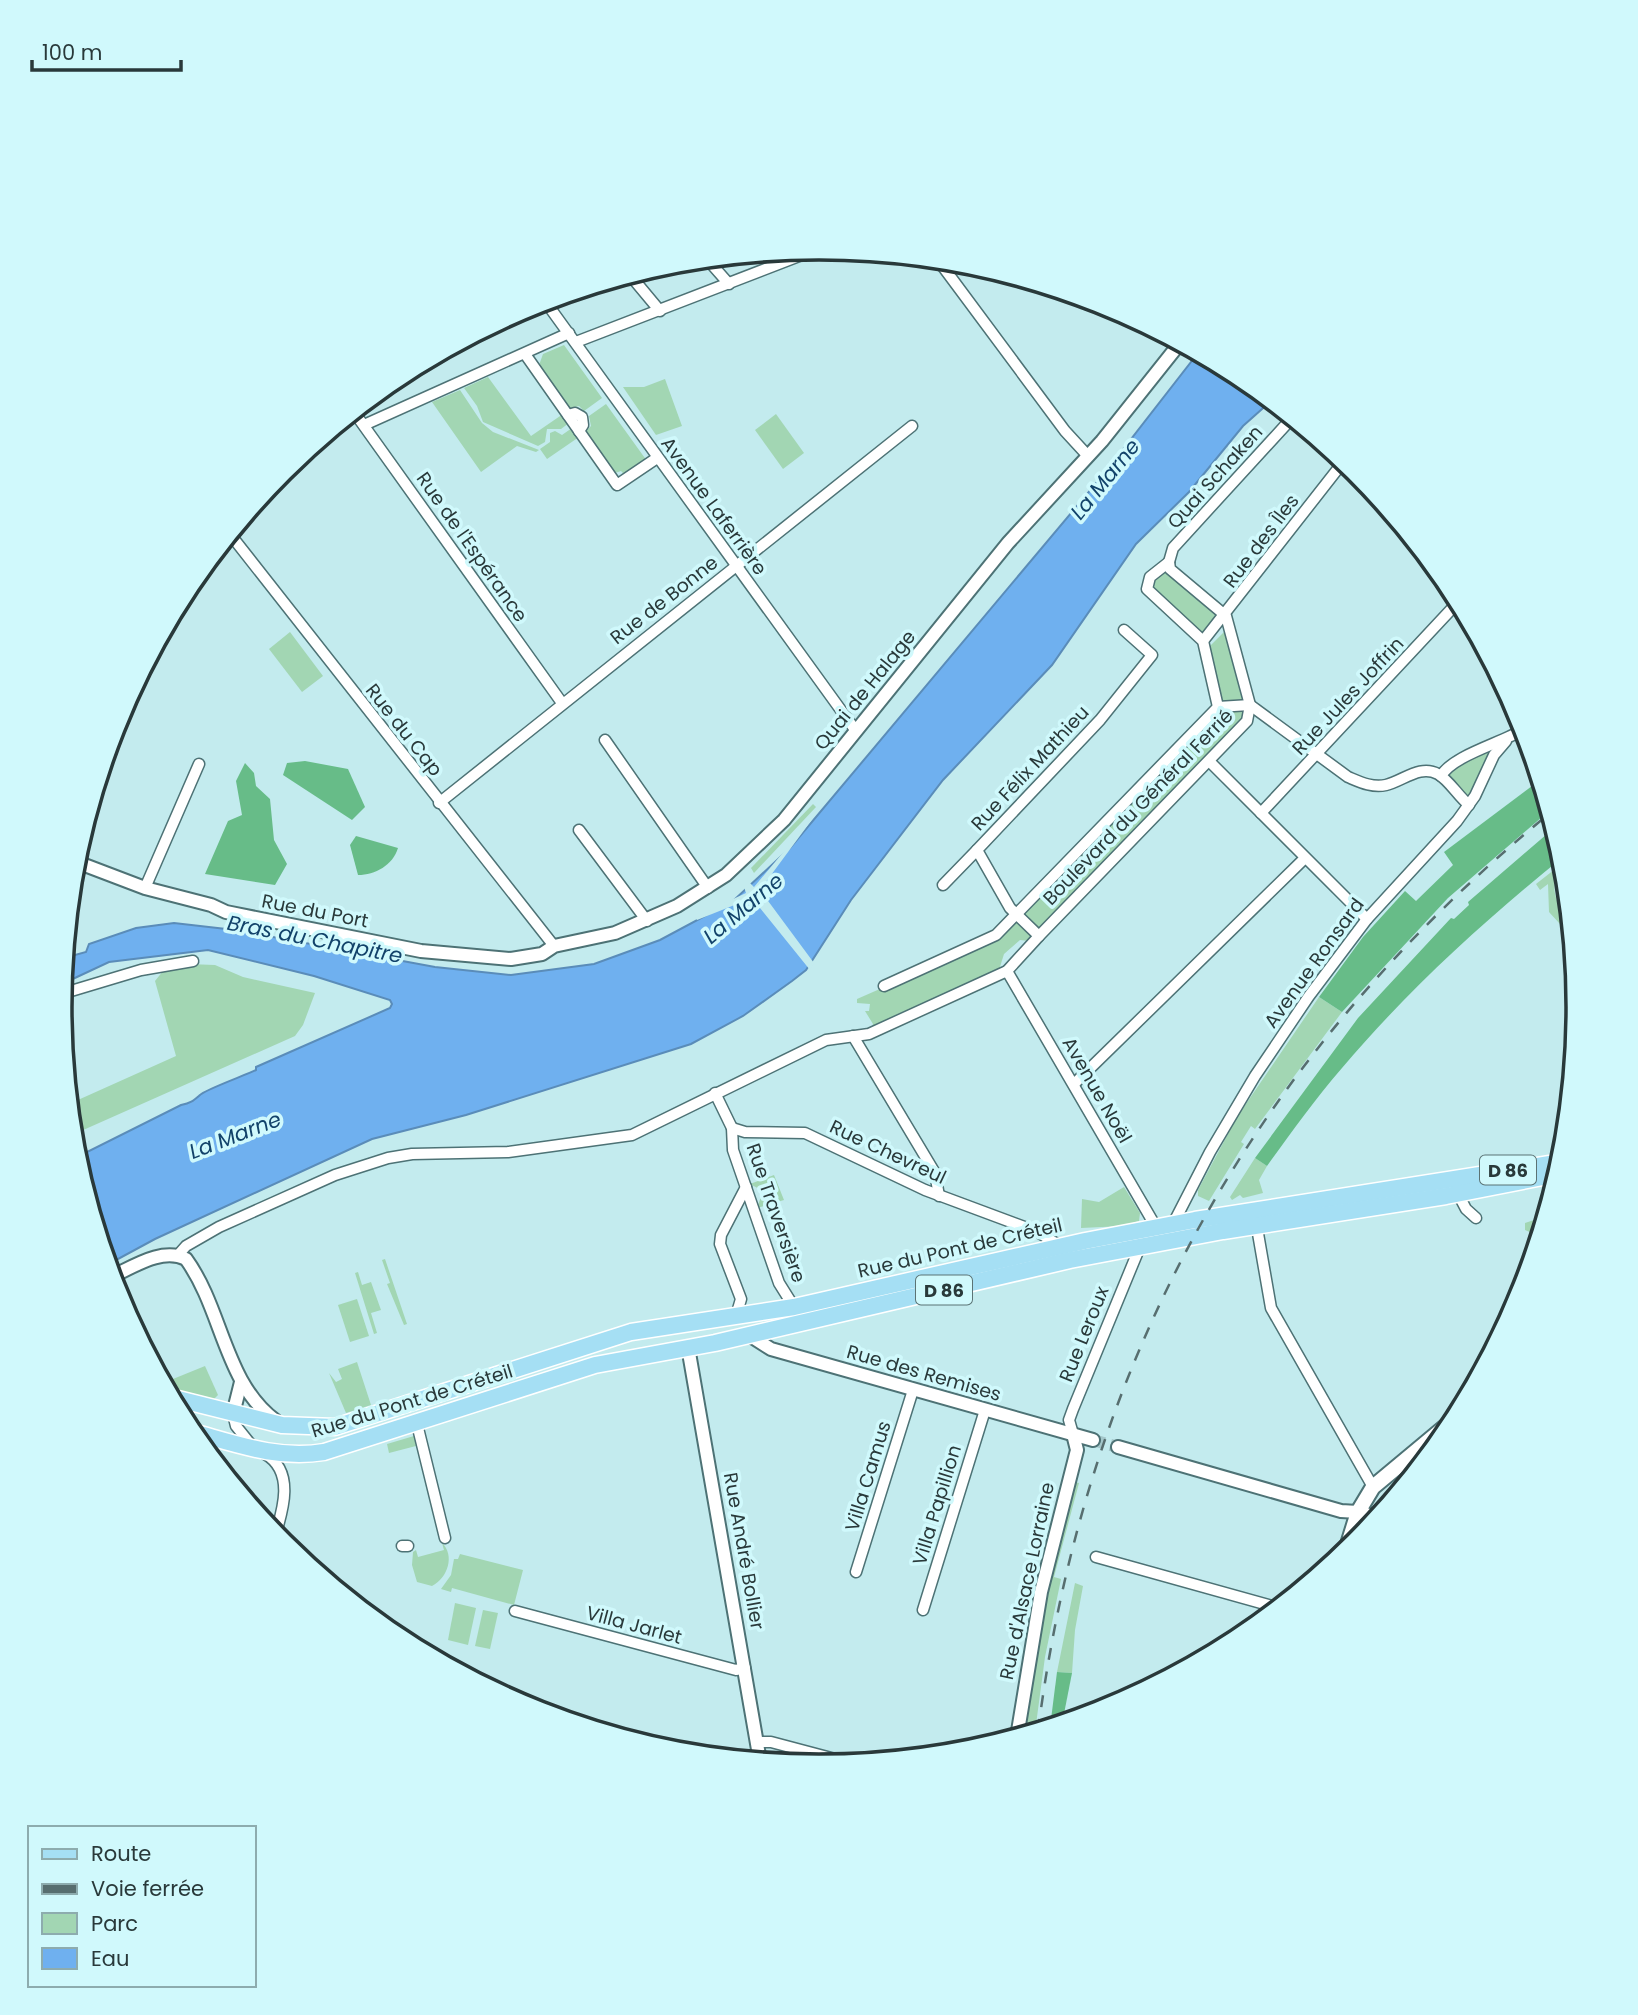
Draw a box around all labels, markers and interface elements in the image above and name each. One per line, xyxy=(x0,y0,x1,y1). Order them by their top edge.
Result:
scale bar xyxy=(32,28,180,72)
text: 100 m xyxy=(42,38,102,67)
street label: Quai Schaken xyxy=(1161,419,1269,535)
street label: Avenue Laferrière xyxy=(655,431,773,581)
water label: La Marne xyxy=(1063,433,1147,525)
street label: Rue de l'Espérance xyxy=(410,466,534,628)
street label: Rue des Îles xyxy=(1217,488,1305,594)
street label: Rue de Bonne xyxy=(604,549,724,651)
street label: Quai de Halage xyxy=(808,624,922,756)
street label: Rue Jules Joffrin xyxy=(1286,631,1410,761)
street label: Rue du Cap xyxy=(359,678,449,782)
street label: Rue Félix Mathieu xyxy=(965,699,1095,837)
street label: Boulevard du Général Ferrié xyxy=(1037,703,1239,911)
water label: La Marne xyxy=(697,866,789,950)
street label: Rue du Port xyxy=(260,887,371,935)
street label: Avenue Ronsard xyxy=(1258,892,1370,1034)
water label: Bras du Chapitre xyxy=(225,908,405,970)
street label: Avenue Noël xyxy=(1056,1032,1138,1148)
water label: La Marne xyxy=(185,1104,285,1166)
street label: Rue Chevreul xyxy=(825,1113,951,1191)
street label: Rue Traversière xyxy=(740,1140,812,1286)
road number: D 86 xyxy=(1480,1156,1536,1184)
street label: Rue du Pont de Créteil xyxy=(855,1211,1065,1285)
road number: D 86 xyxy=(916,1275,972,1304)
street label: Rue Leroux xyxy=(1053,1282,1115,1386)
street label: Rue des Remises xyxy=(844,1338,1004,1408)
street label: Rue du Pont de Créteil xyxy=(308,1358,516,1444)
street label: Villa Camus xyxy=(838,1418,898,1534)
street label: Villa Papillion xyxy=(906,1442,968,1568)
street label: Rue André Bollier xyxy=(717,1470,771,1632)
street label: Rue d'Alsace Lorraine xyxy=(993,1480,1061,1682)
street label: Villa Jarlet xyxy=(583,1599,685,1651)
legend xyxy=(28,1826,256,1987)
text: Route xyxy=(91,1839,151,1868)
text: Voie ferrée xyxy=(91,1874,204,1903)
text: Parc xyxy=(91,1909,138,1938)
text: Eau xyxy=(91,1944,129,1973)

